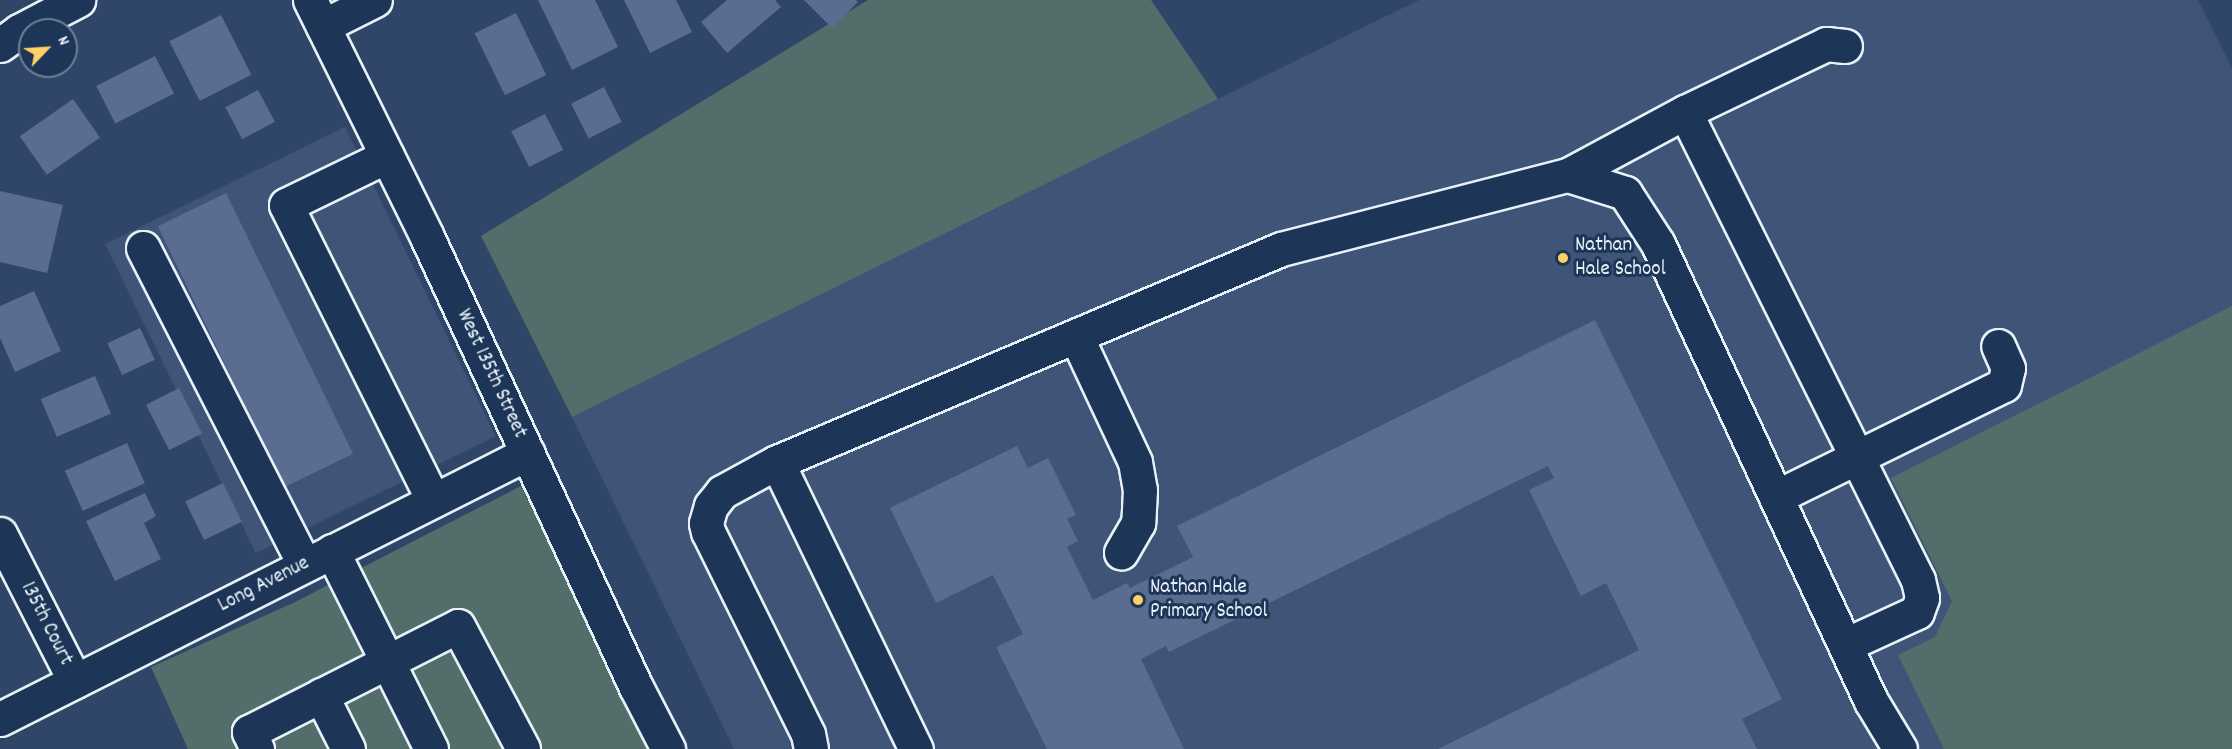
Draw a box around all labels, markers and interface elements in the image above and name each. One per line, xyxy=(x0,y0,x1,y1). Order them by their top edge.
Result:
north arrow xyxy=(18,18,78,78)
text: N xyxy=(51,33,75,49)
place label: Nathan Hale School xyxy=(1575,233,1666,283)
marker: Nathan Hale School xyxy=(1556,251,1570,265)
street label: West 135th Street xyxy=(450,305,532,443)
street label: Long Avenue xyxy=(214,551,314,619)
place label: Nathan Hale Primary School xyxy=(1150,575,1268,625)
street label: 135th Court xyxy=(14,578,78,670)
marker: Nathan Hale Primary School xyxy=(1131,593,1145,607)

